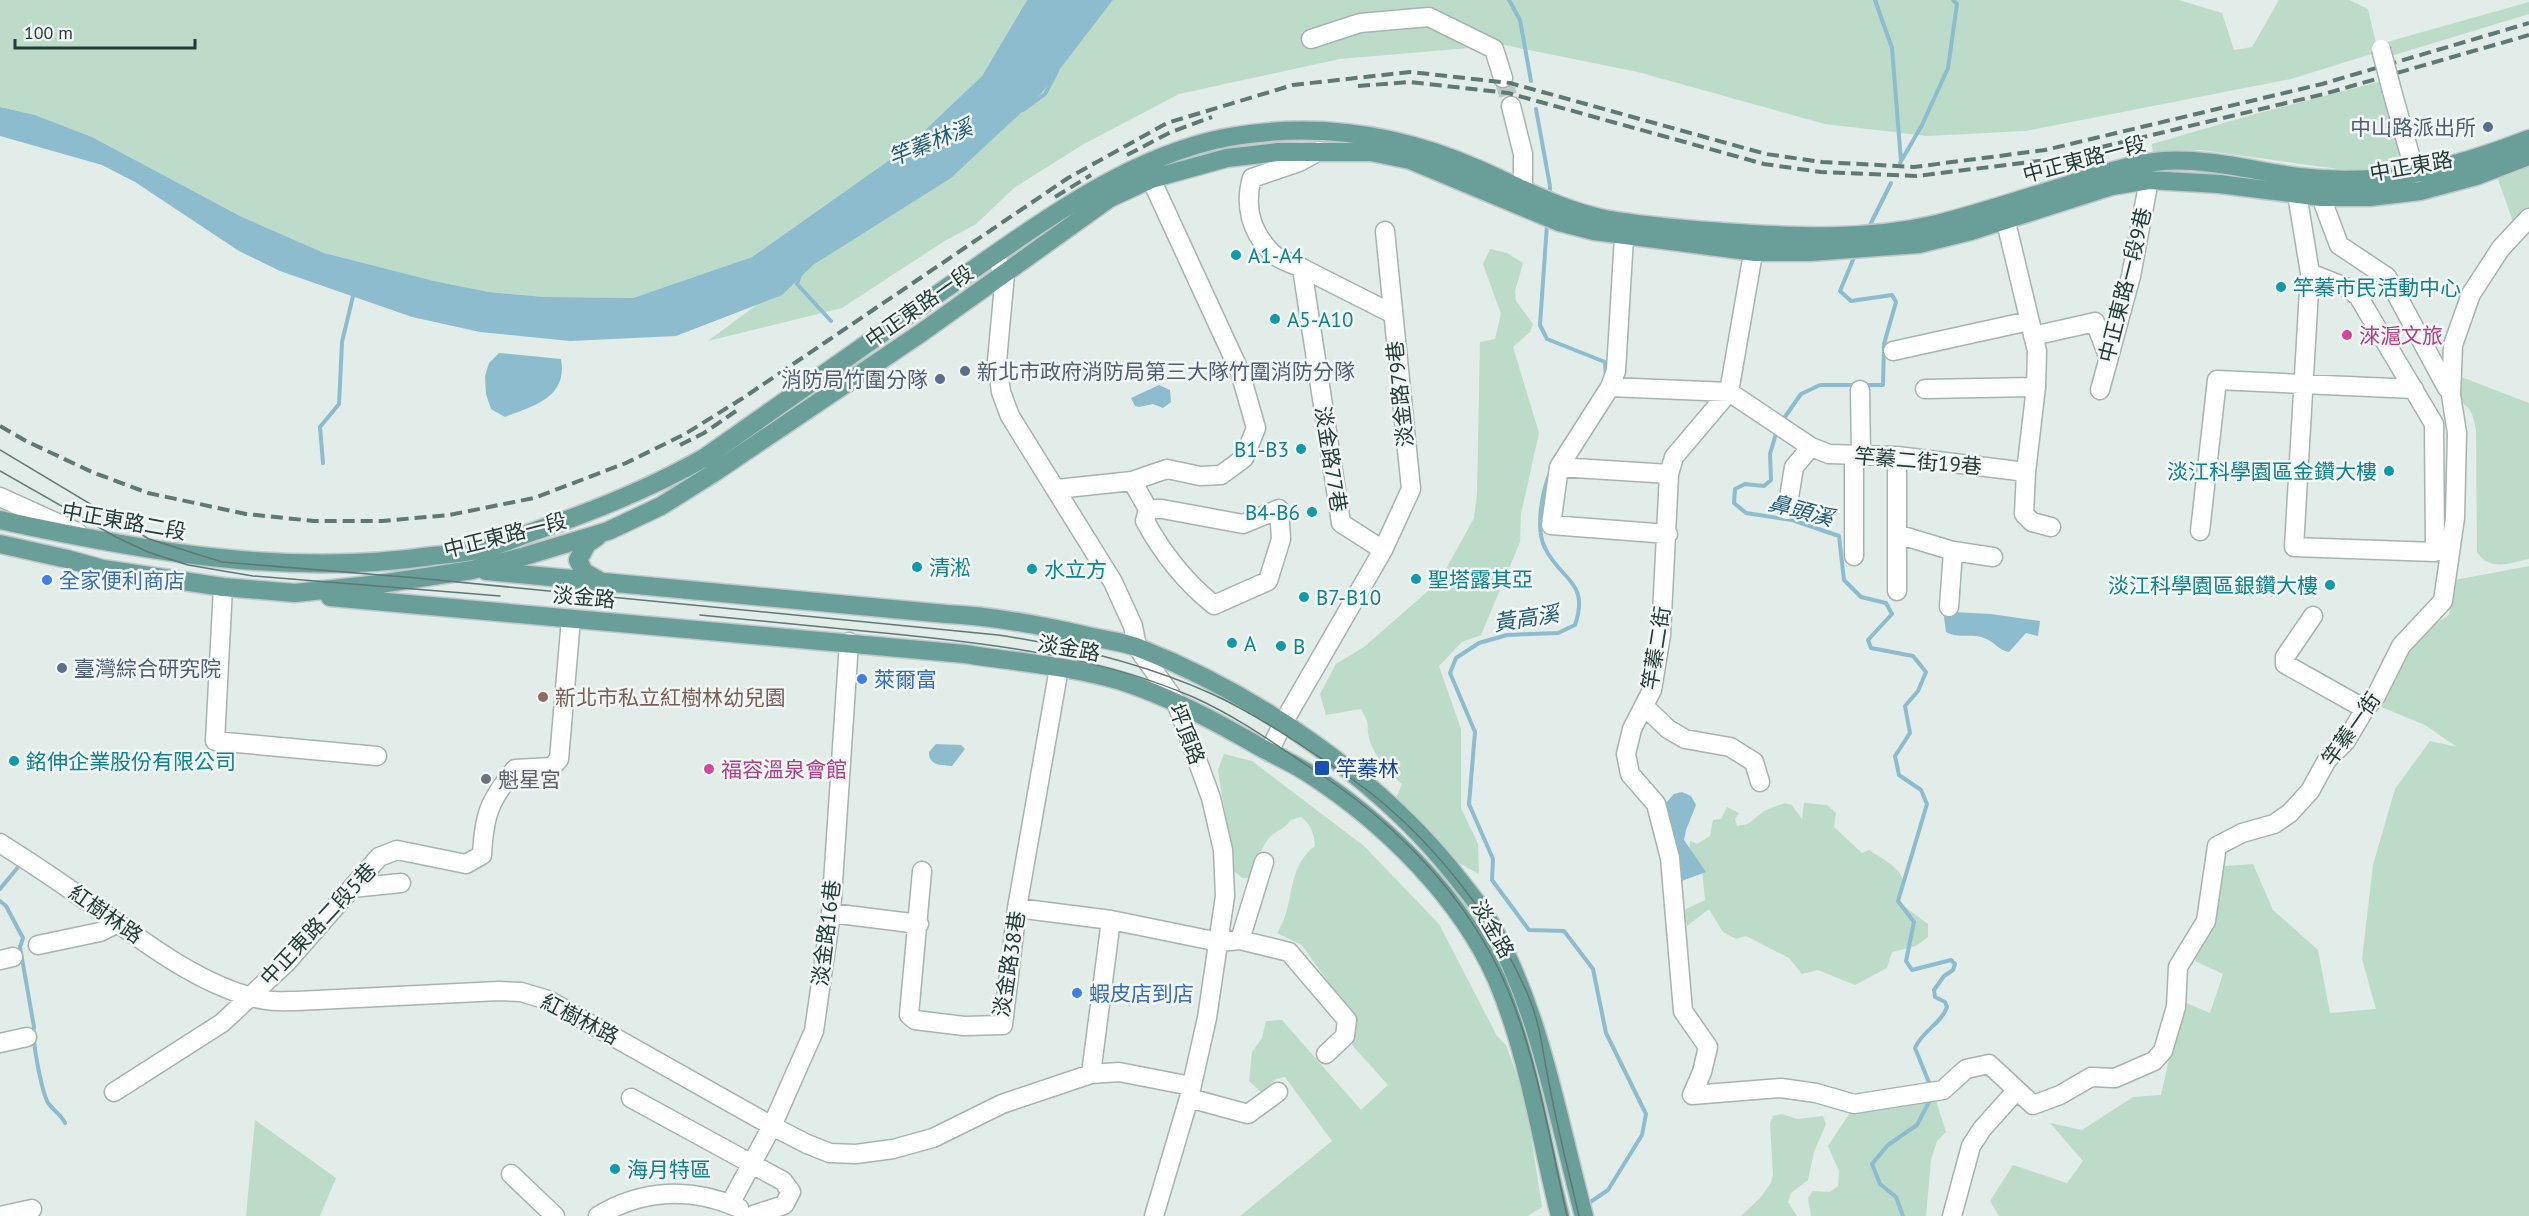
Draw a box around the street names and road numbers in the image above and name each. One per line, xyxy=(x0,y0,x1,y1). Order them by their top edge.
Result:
street label: 中正東路一段 xyxy=(2020,130,2148,188)
street label: 中正東路 xyxy=(2367,145,2455,187)
street label: 中正東路一段9巷 xyxy=(2093,205,2157,365)
street label: 中正東路一段 xyxy=(860,259,978,353)
street label: 淡金路79巷 xyxy=(1381,339,1419,449)
street label: 淡金路77巷 xyxy=(1309,404,1353,514)
street label: 竿蓁二街19巷 xyxy=(1853,442,1983,480)
street label: 中正東路二段 xyxy=(60,497,188,545)
street label: 中正東路一段 xyxy=(441,507,569,563)
street label: 淡金路 xyxy=(551,581,617,613)
street label: 竿蓁二街 xyxy=(1636,604,1676,692)
street label: 淡金路 xyxy=(1036,629,1102,667)
street label: 竿蓁一街 xyxy=(2316,687,2386,771)
street label: 坪頂路 xyxy=(1163,700,1211,768)
street label: 中正東路二段5巷 xyxy=(254,857,382,991)
street label: 淡金路16巷 xyxy=(806,878,846,988)
street label: 紅樹林路 xyxy=(64,879,148,949)
street label: 淡金路 xyxy=(1466,895,1520,963)
street label: 淡金路38巷 xyxy=(987,909,1031,1019)
street label: 紅樹林路 xyxy=(536,988,624,1050)

